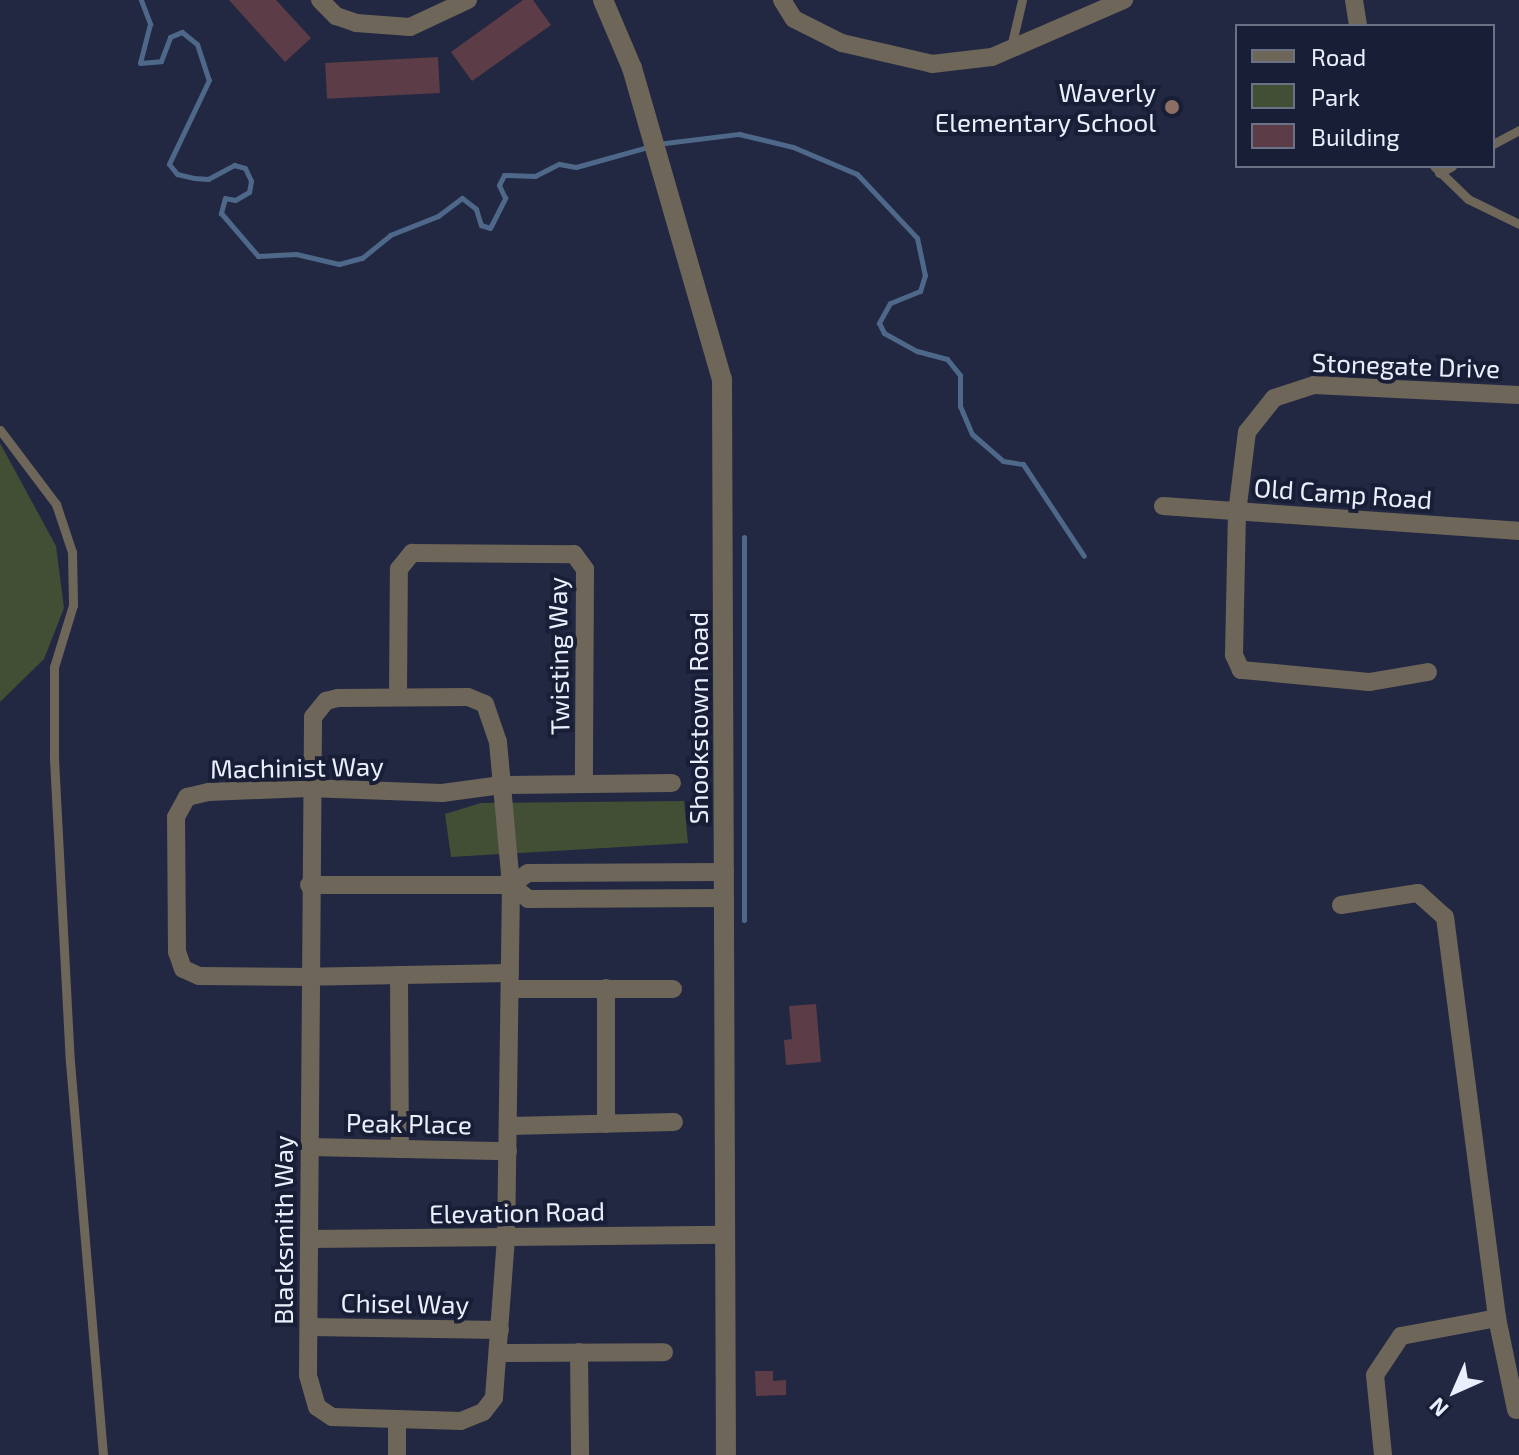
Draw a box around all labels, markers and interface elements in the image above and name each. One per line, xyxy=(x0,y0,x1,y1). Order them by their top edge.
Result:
legend xyxy=(1235,24,1495,168)
text: Road xyxy=(1311,42,1366,71)
place label: Waverly Elementary School xyxy=(934,76,1156,138)
text: Park xyxy=(1311,82,1360,111)
marker: Waverly Elementary School xyxy=(1163,98,1181,116)
text: Building xyxy=(1311,122,1400,151)
street label: Stonegate Drive xyxy=(1311,346,1501,384)
street label: Old Camp Road xyxy=(1253,471,1433,515)
street label: Twisting Way xyxy=(541,577,575,735)
street label: Shookstown Road xyxy=(682,612,714,824)
street label: Machinist Way xyxy=(210,750,384,784)
street label: Peak Place xyxy=(346,1106,472,1140)
street label: Blacksmith Way xyxy=(267,1135,299,1325)
street label: Elevation Road xyxy=(429,1195,605,1229)
street label: Chisel Way xyxy=(340,1286,470,1320)
north arrow xyxy=(1415,1351,1495,1431)
text: N xyxy=(1423,1393,1453,1423)

